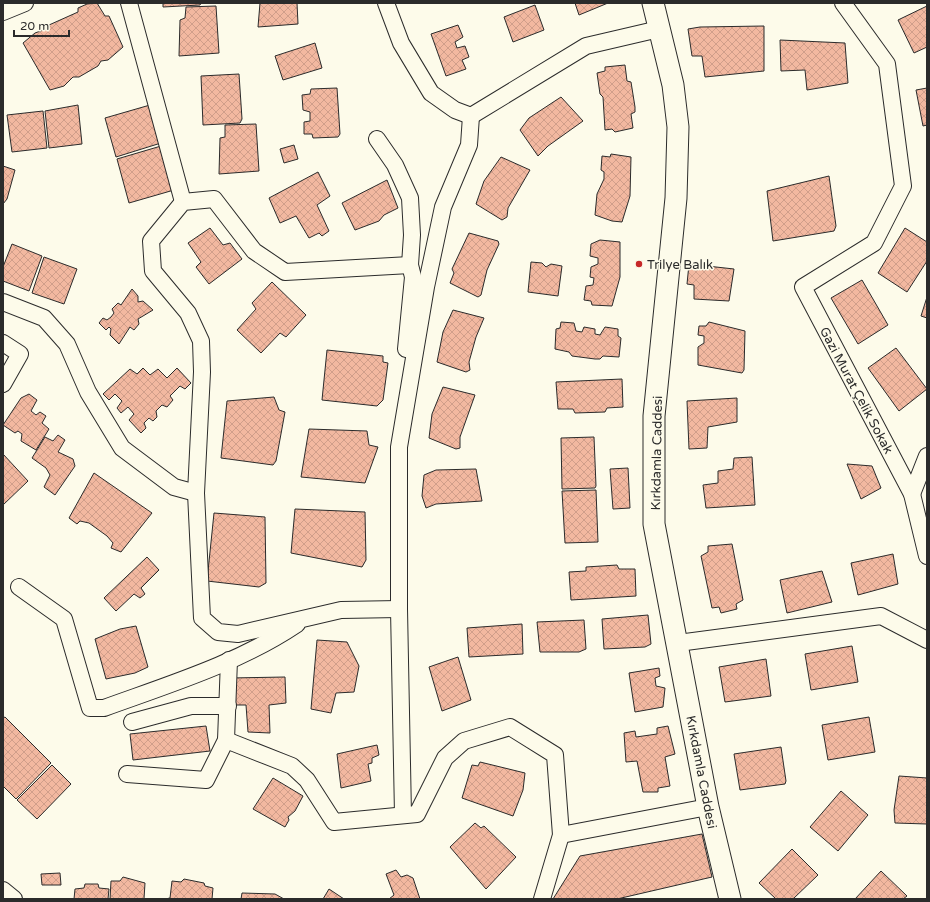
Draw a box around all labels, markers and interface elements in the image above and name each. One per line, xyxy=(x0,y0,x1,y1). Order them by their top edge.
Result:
scale bar xyxy=(14,12,69,38)
text: 20 m xyxy=(20,19,49,33)
place label: Trilye Balık xyxy=(647,257,713,273)
marker: Trilye Balık xyxy=(634,259,644,269)
street label: Gazi Murat Çelik Sokak xyxy=(816,324,896,457)
street label: Kırkdamla Caddesi xyxy=(648,395,666,511)
street label: Kırkdamla Caddesi xyxy=(682,714,720,830)

